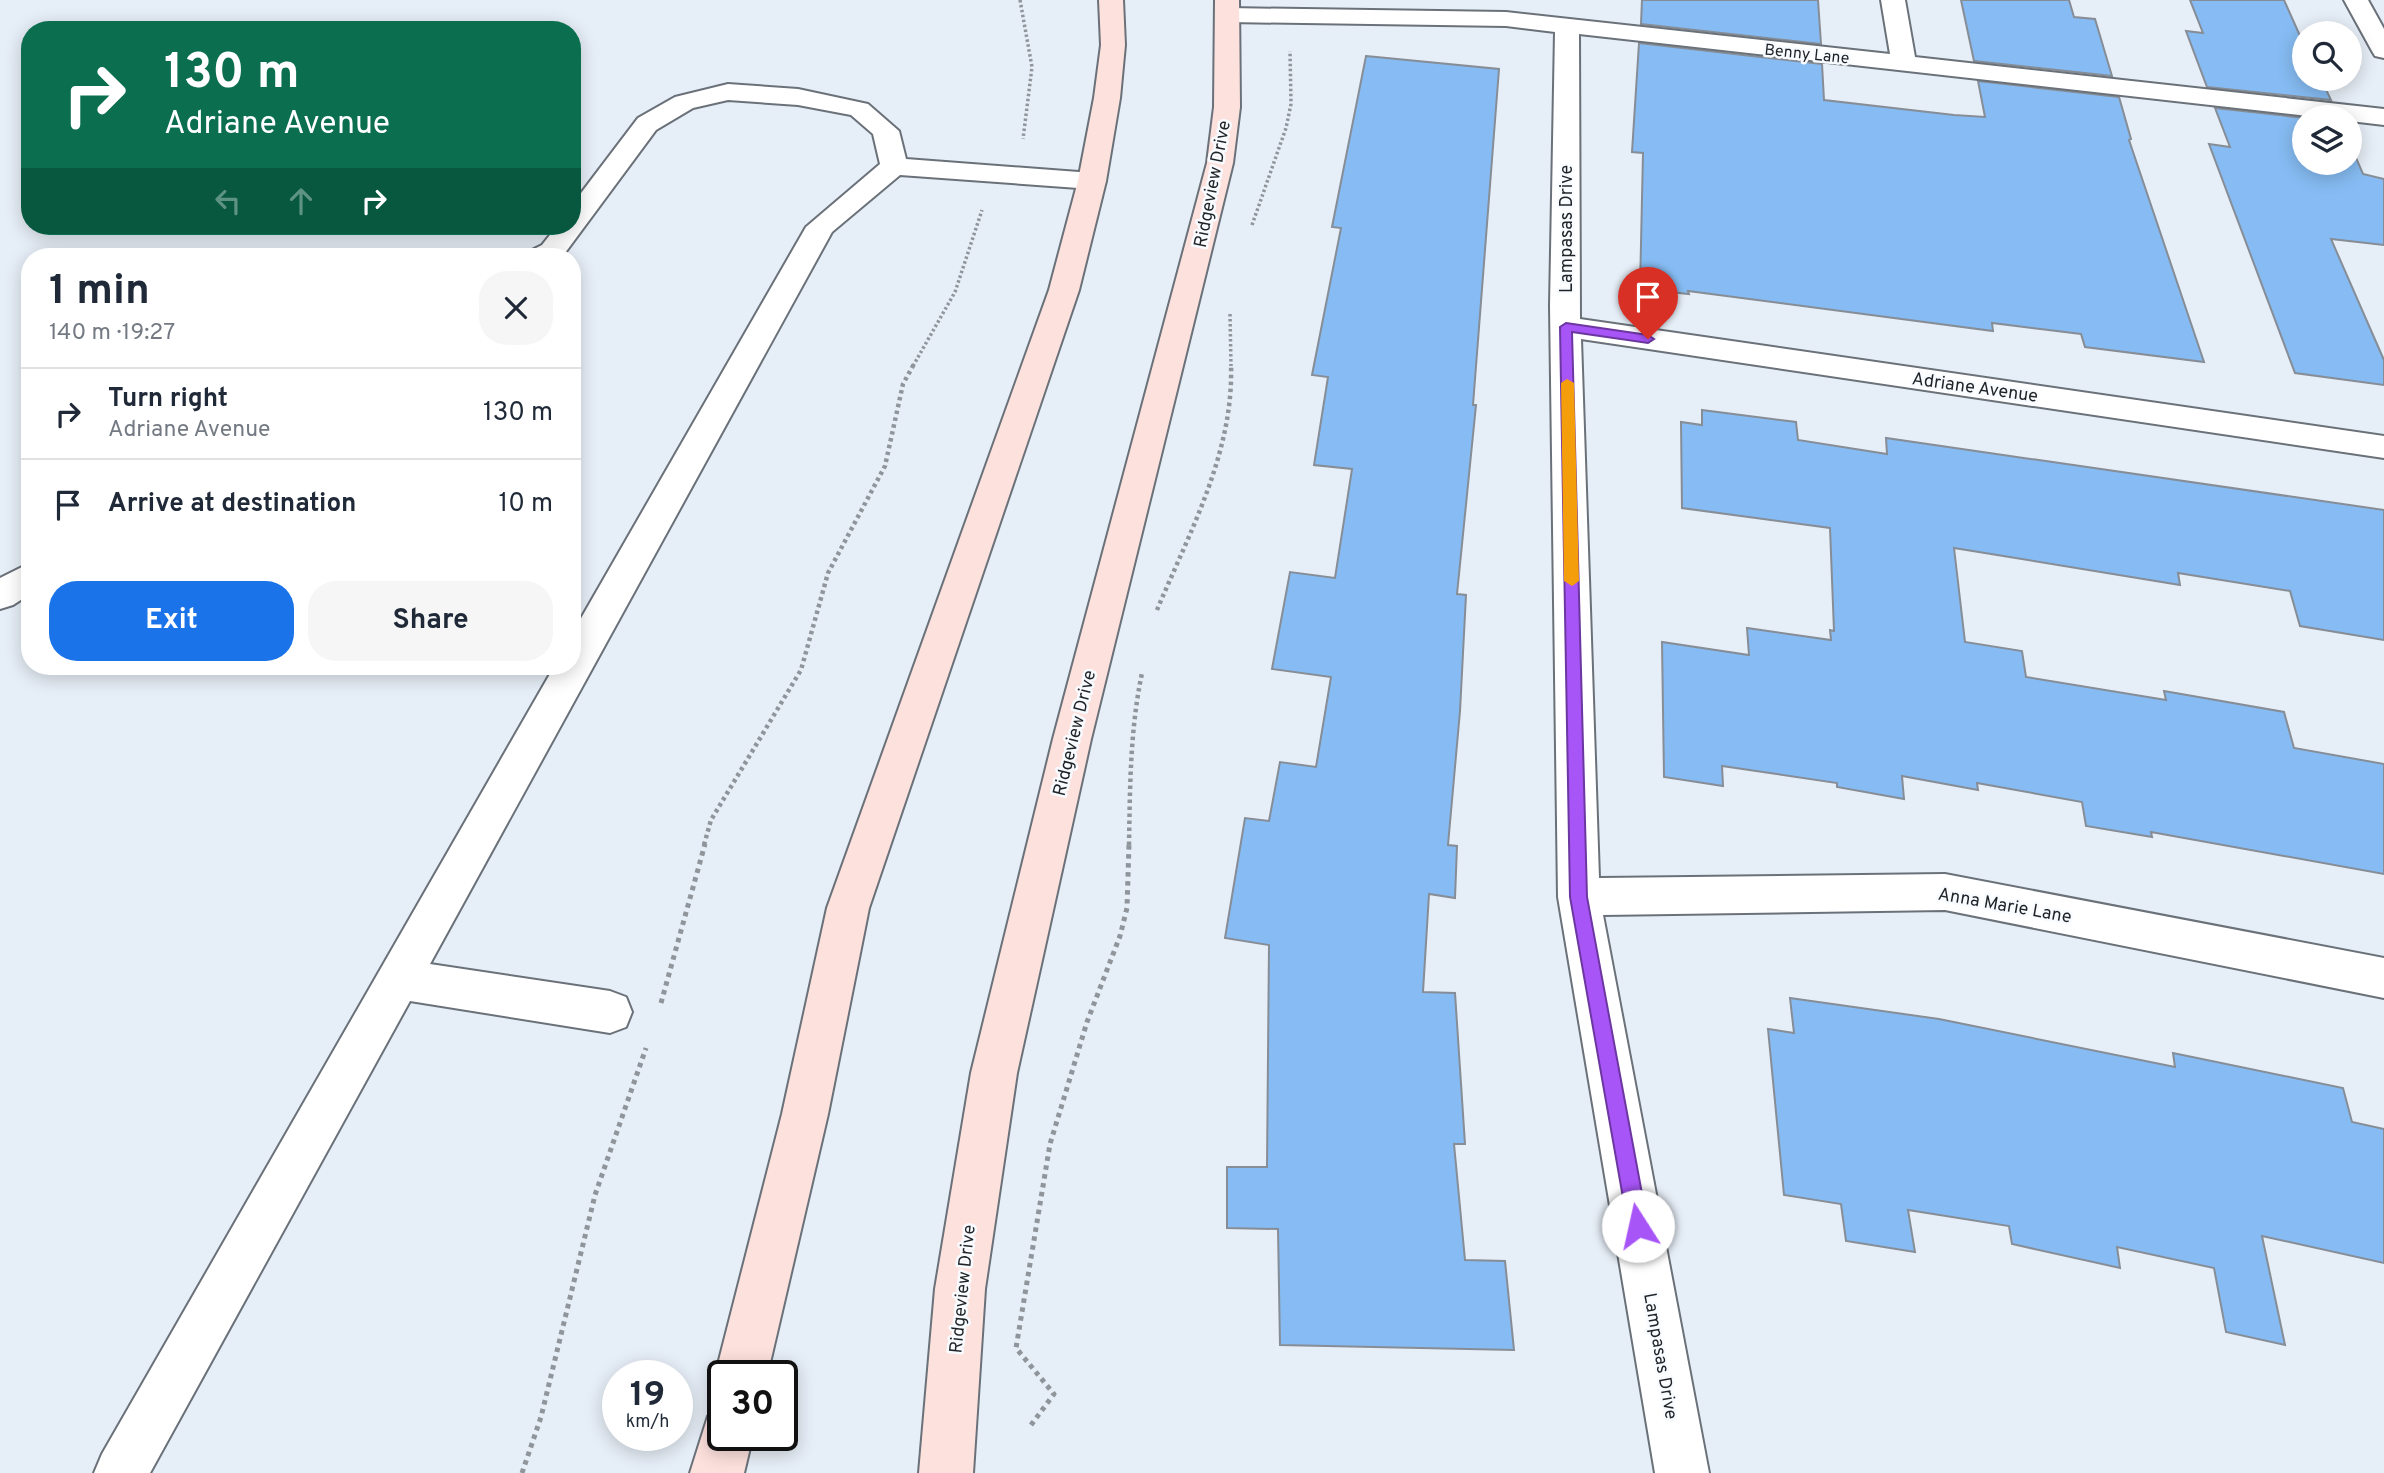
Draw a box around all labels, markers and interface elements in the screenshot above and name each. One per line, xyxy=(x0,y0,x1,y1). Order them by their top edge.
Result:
map controls xyxy=(2292,21,2362,175)
button: search xyxy=(2292,21,2362,91)
street label: Benny Lane xyxy=(1763,41,1850,69)
text: 130 m xyxy=(164,44,300,106)
icon: right xyxy=(49,49,140,140)
text: Adriane Avenue xyxy=(164,105,390,145)
button: layers xyxy=(2292,105,2362,175)
street label: Ridgeview Drive xyxy=(1190,119,1237,250)
street label: Lampasas Drive xyxy=(1556,165,1579,293)
icon: left xyxy=(209,182,247,220)
icon: ahead xyxy=(282,182,320,220)
icon: right xyxy=(355,182,393,220)
text: 1 min xyxy=(49,266,150,319)
pin xyxy=(1618,267,1678,339)
button: close xyxy=(479,271,553,345)
icon: arrive xyxy=(1629,278,1667,316)
text: 140 m · 19:27 xyxy=(49,319,175,348)
street label: Adriane Avenue xyxy=(1910,368,2039,409)
text: Turn right xyxy=(108,383,228,416)
icon: right xyxy=(49,395,87,433)
text: 130 m xyxy=(483,397,553,430)
text: Adriane Avenue xyxy=(108,416,270,445)
icon: arrive xyxy=(49,486,87,524)
text: Arrive at destination xyxy=(108,488,356,521)
text: 10 m xyxy=(498,488,553,521)
button: Exit xyxy=(49,581,294,661)
button: Share xyxy=(308,581,553,661)
street label: Ridgeview Drive xyxy=(1049,668,1102,799)
street label: Anna Marie Lane xyxy=(1936,883,2073,930)
position arrow xyxy=(1601,1189,1675,1263)
street label: Ridgeview Drive xyxy=(945,1224,982,1355)
street label: Lampasas Drive xyxy=(1637,1291,1682,1421)
speed limit sign: 30 xyxy=(707,1360,798,1451)
text: 19 xyxy=(630,1374,665,1418)
text: km/h xyxy=(626,1411,669,1434)

